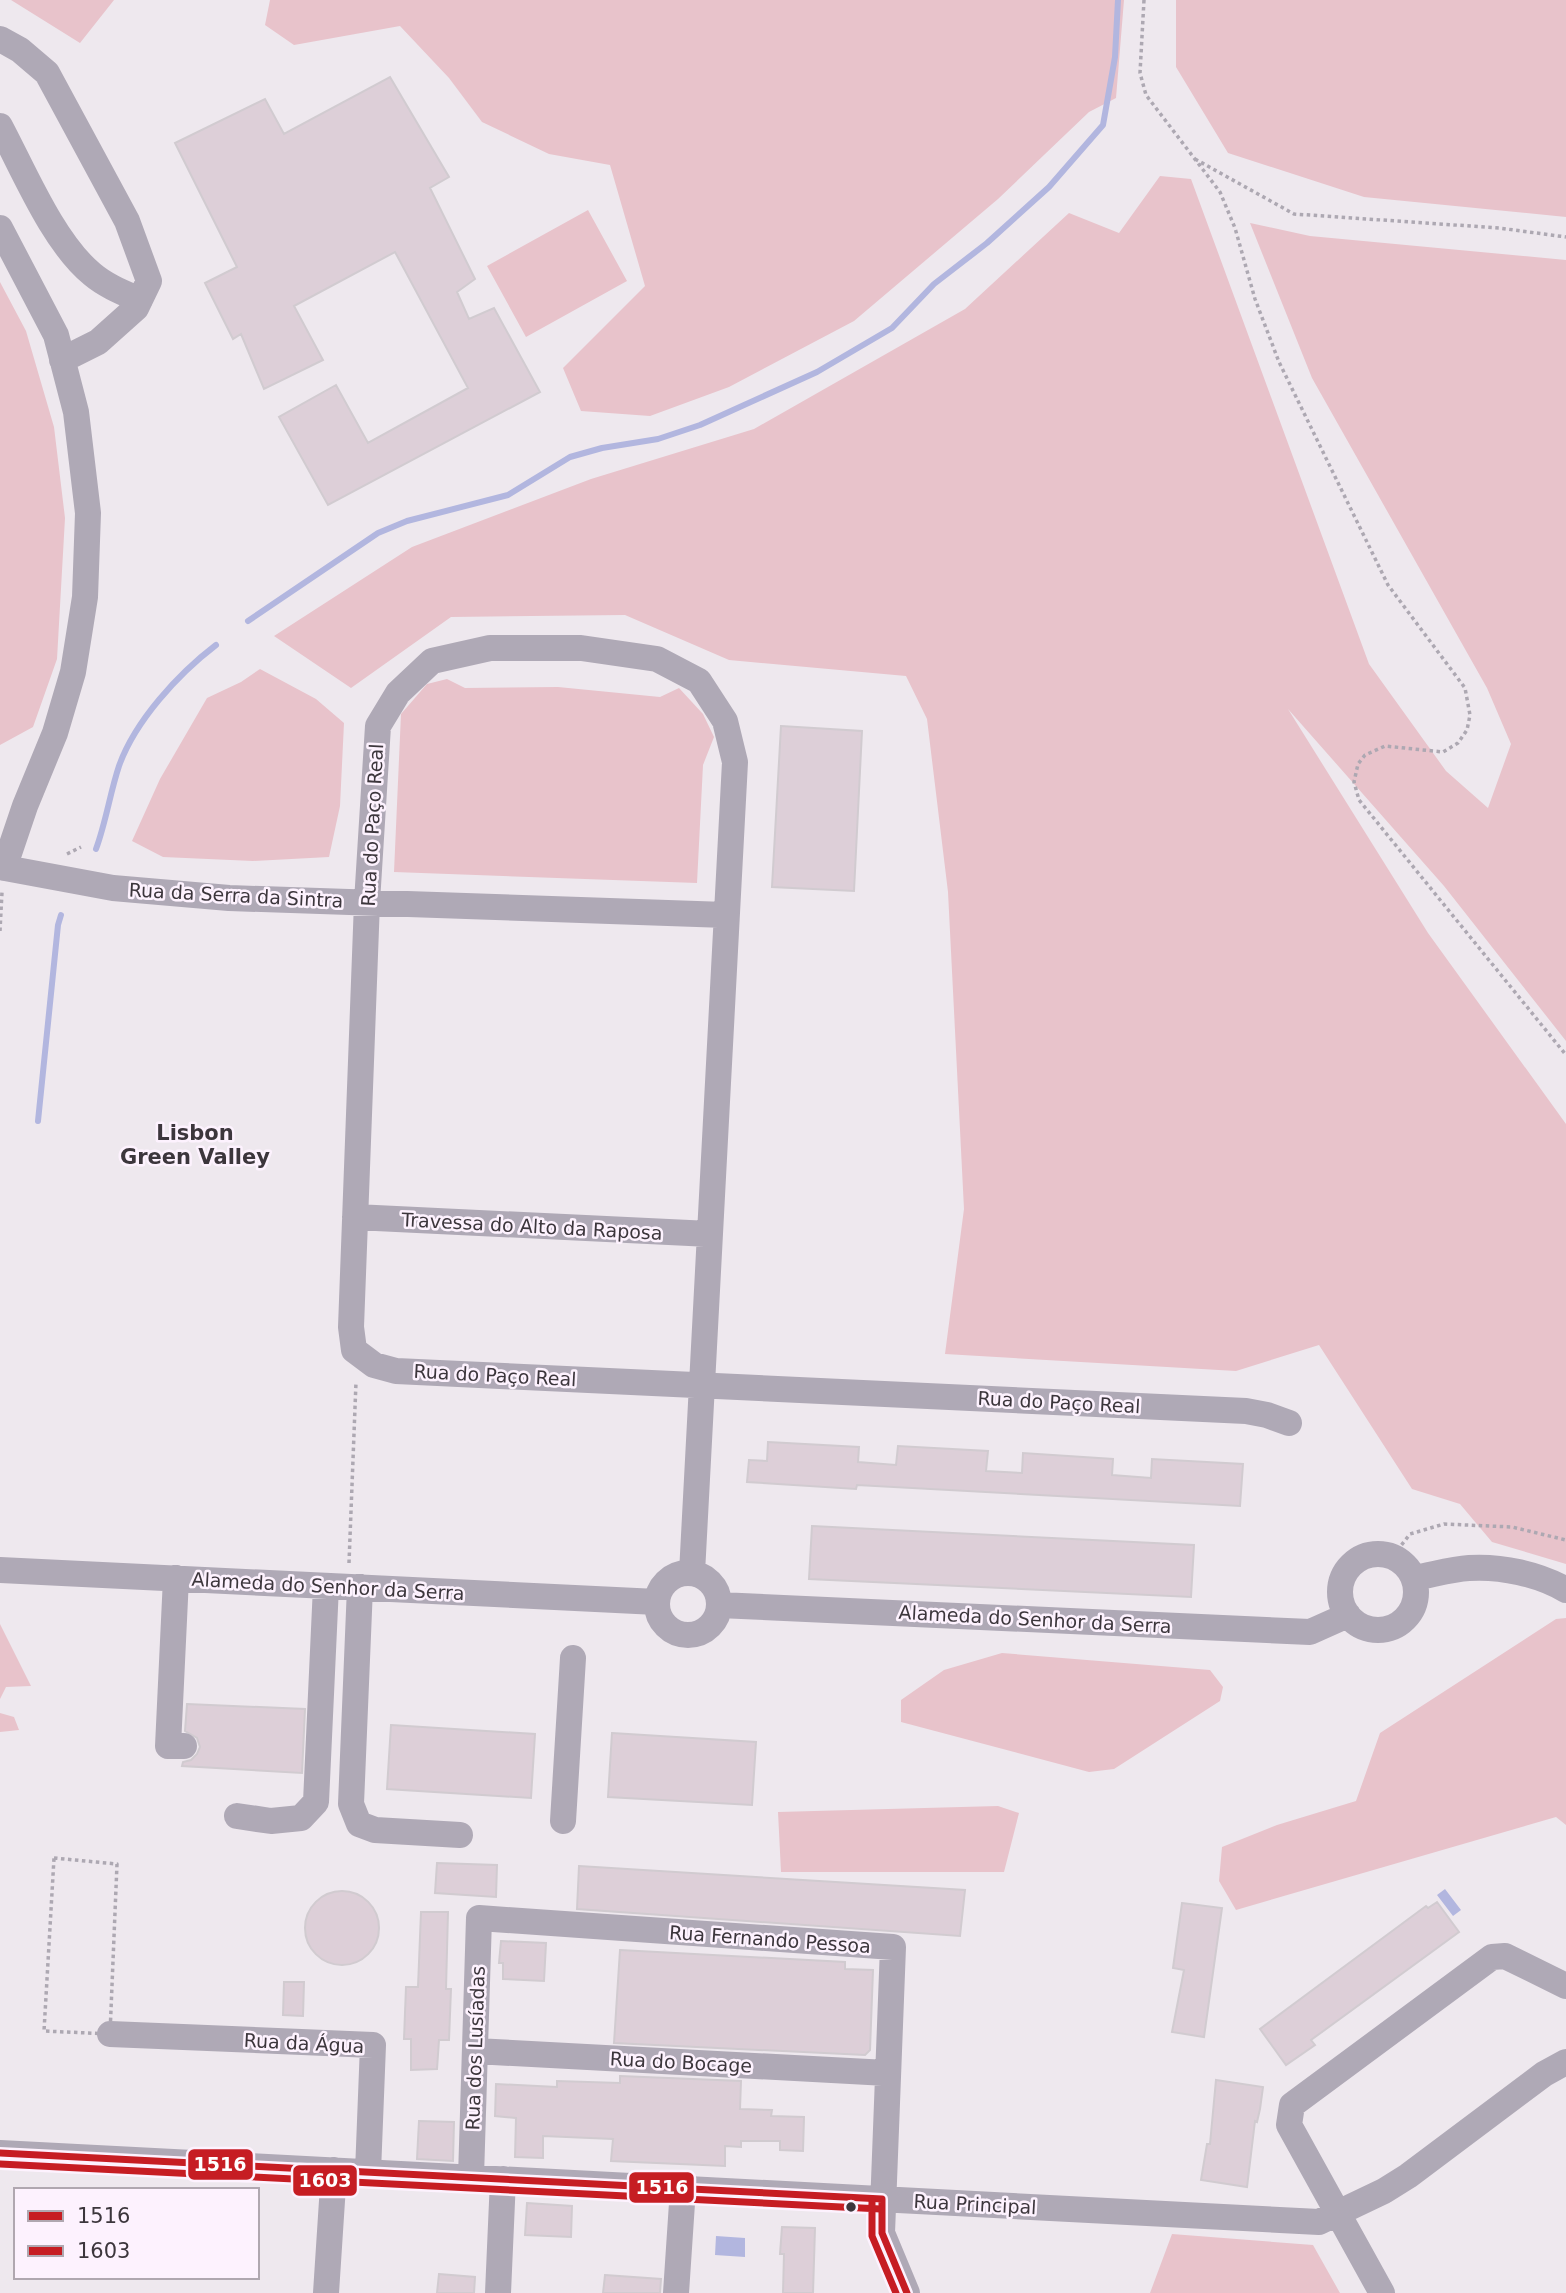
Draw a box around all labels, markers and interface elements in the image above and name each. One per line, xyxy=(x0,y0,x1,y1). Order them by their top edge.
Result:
street label: Rua do Paço Real xyxy=(357,743,387,907)
street label: Rua da Serra da Sintra xyxy=(128,878,344,912)
district label: Lisbon Green Valley xyxy=(120,1121,270,1169)
street label: Travessa do Alto da Raposa xyxy=(400,1208,663,1244)
street label: Rua do Paço Real xyxy=(413,1360,577,1390)
street label: Rua do Paço Real xyxy=(977,1387,1141,1417)
street label: Alameda do Senhor da Serra xyxy=(191,1568,465,1604)
street label: Alameda do Senhor da Serra xyxy=(898,1601,1172,1637)
street label: Rua Fernando Pessoa xyxy=(668,1921,872,1957)
street label: Rua dos Lusíadas xyxy=(461,1965,489,2131)
street label: Rua da Água xyxy=(243,2029,365,2057)
street label: Rua do Bocage xyxy=(609,2047,753,2077)
line badge: 1516 xyxy=(187,2148,254,2181)
text: 1516 xyxy=(194,2153,246,2175)
line badge: 1603 xyxy=(292,2164,358,2197)
text: 1603 xyxy=(299,2169,351,2191)
line badge: 1516 xyxy=(628,2171,695,2204)
text: 1516 xyxy=(636,2176,688,2198)
legend xyxy=(14,2188,259,2279)
street label: Rua Principal xyxy=(913,2190,1037,2218)
unlabelled marker xyxy=(844,2200,858,2214)
text: 1516 xyxy=(77,2204,130,2228)
text: 1603 xyxy=(77,2239,130,2263)

